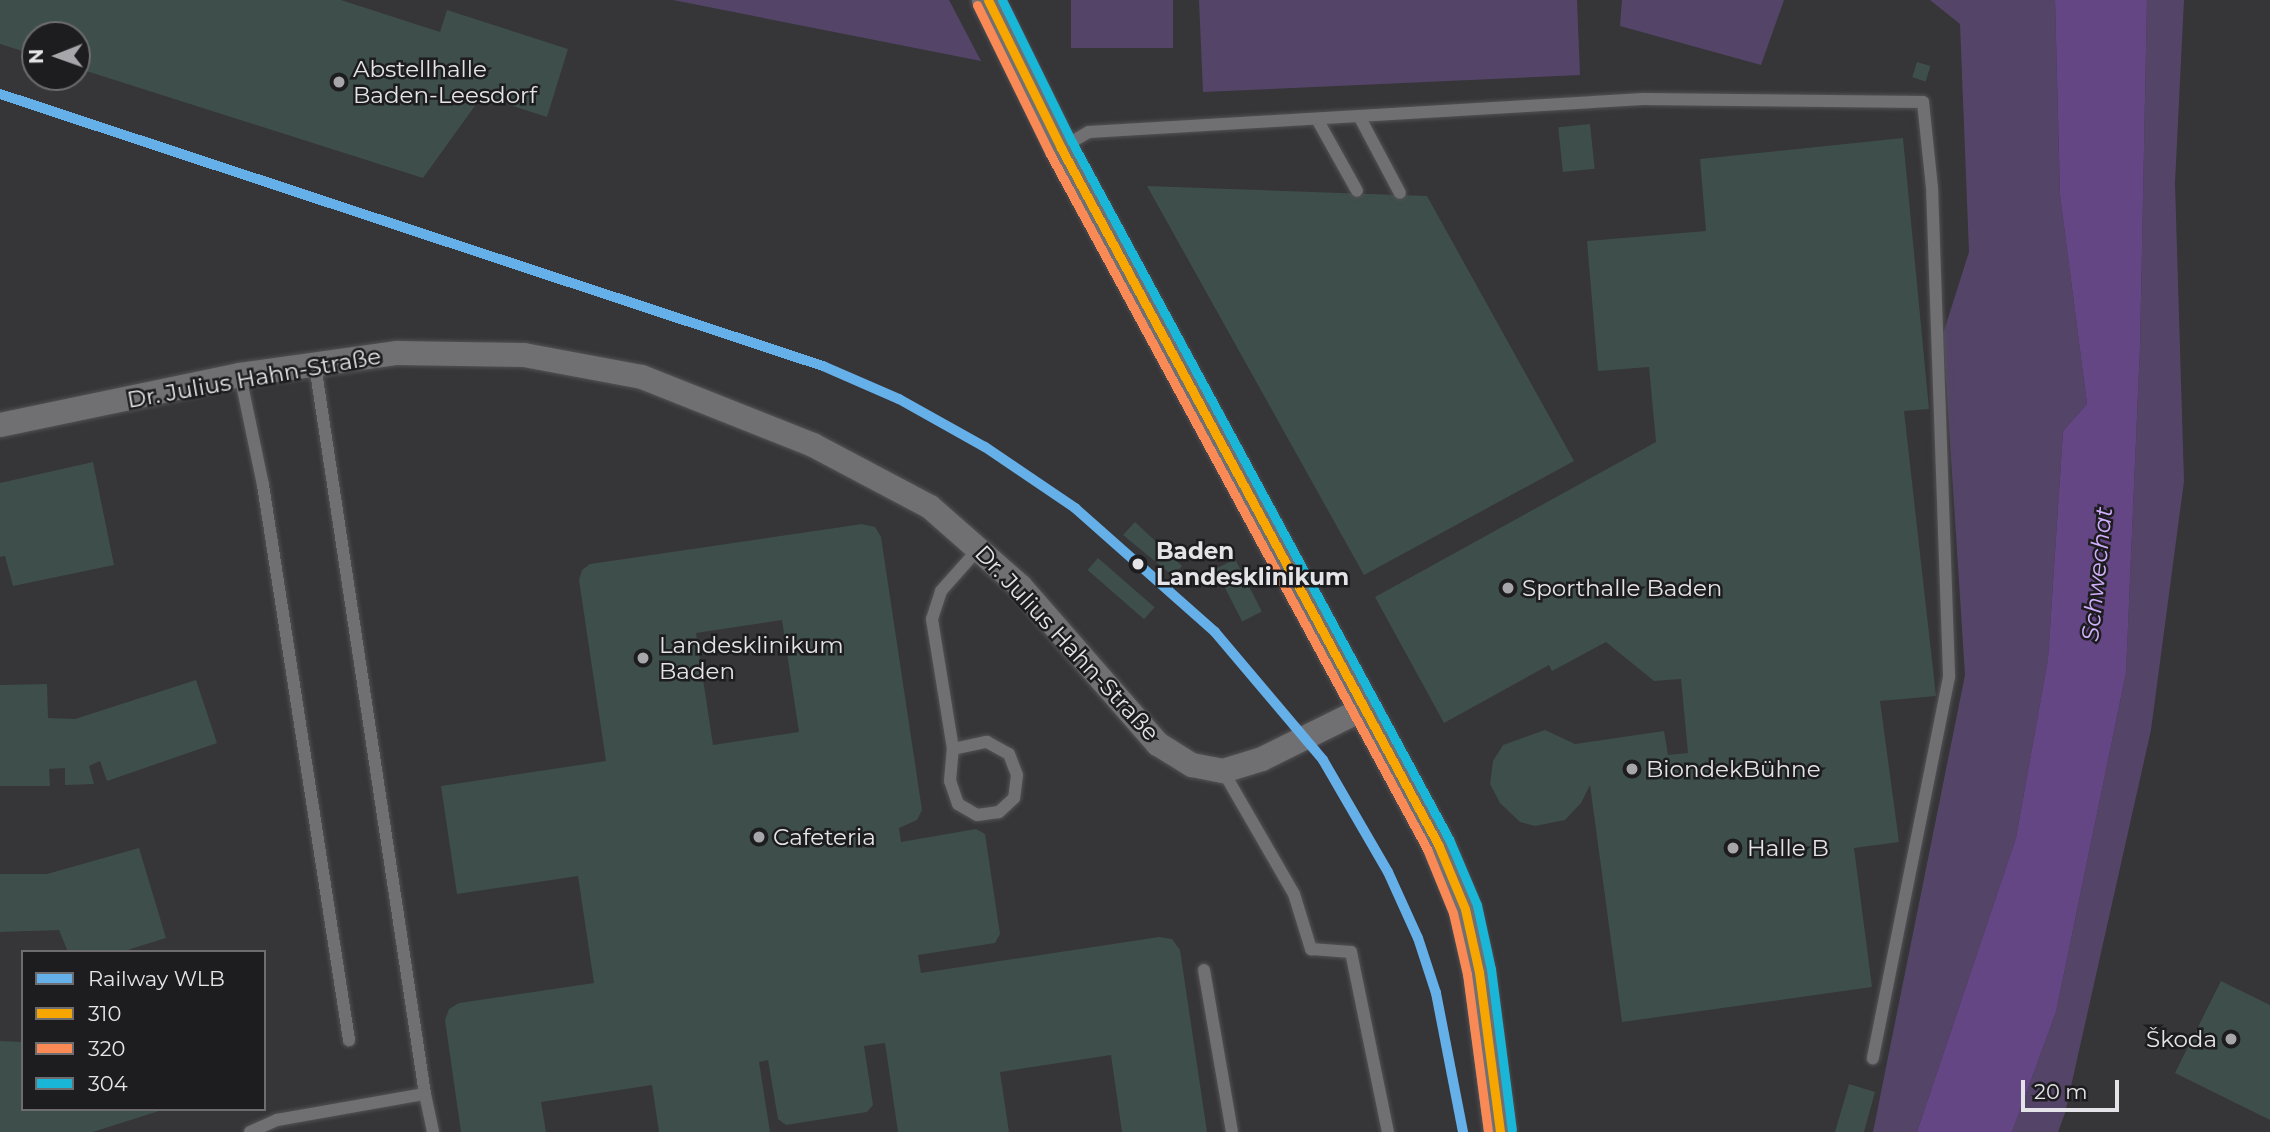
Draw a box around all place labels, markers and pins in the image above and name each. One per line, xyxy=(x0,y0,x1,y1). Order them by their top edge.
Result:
place label: Abstellhalle Baden-Leesdorf xyxy=(353,55,537,109)
marker: Abstellhalle Baden-Leesdorf xyxy=(331,74,347,90)
place label: Baden Landesklinikum xyxy=(1156,537,1349,591)
marker: Baden Landesklinikum xyxy=(1127,553,1149,575)
place label: Sporthalle Baden xyxy=(1522,574,1722,602)
marker: Sporthalle Baden xyxy=(1500,580,1516,596)
place label: Landesklinikum Baden xyxy=(659,631,844,685)
marker: Landesklinikum Baden xyxy=(633,648,653,668)
place label: BiondekBühne xyxy=(1646,755,1821,783)
marker: BiondekBühne xyxy=(1624,761,1640,777)
place label: Cafeteria xyxy=(773,823,876,851)
marker: Cafeteria xyxy=(751,829,767,845)
place label: Halle B xyxy=(1747,834,1829,862)
marker: Halle B xyxy=(1725,840,1741,856)
place label: Škoda xyxy=(2146,1025,2217,1053)
marker: Škoda xyxy=(2223,1031,2239,1047)

